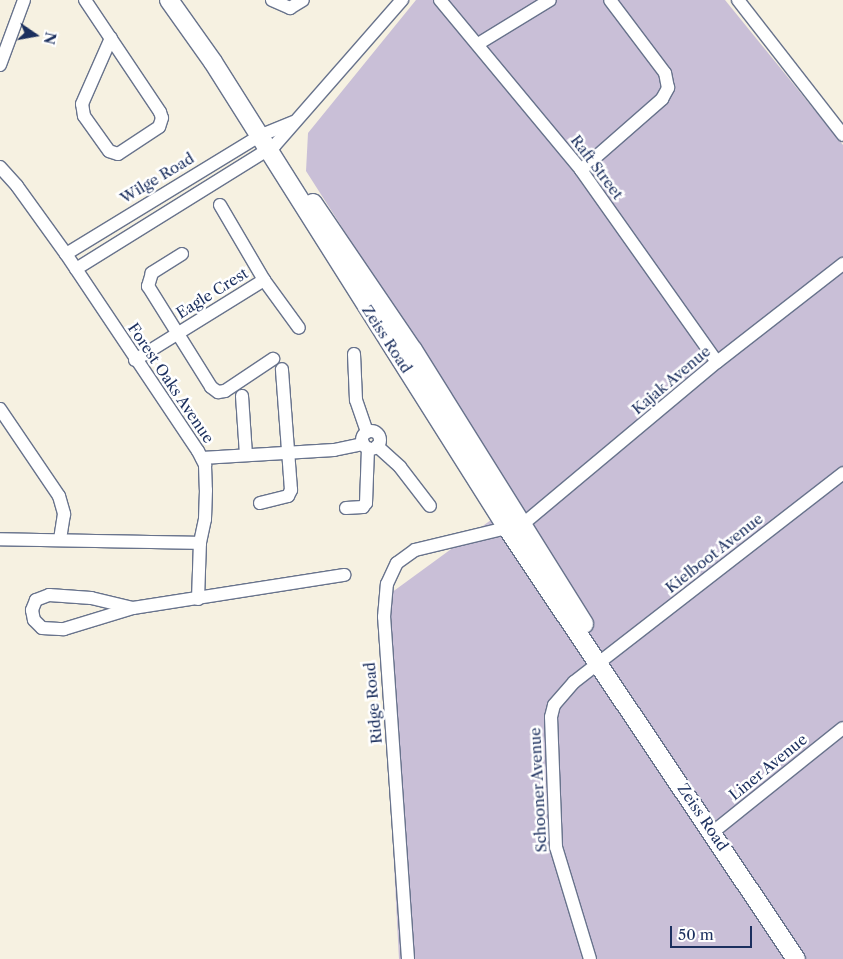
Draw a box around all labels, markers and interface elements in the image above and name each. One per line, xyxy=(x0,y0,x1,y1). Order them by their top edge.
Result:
north arrow xyxy=(10,10,60,60)
text: N xyxy=(40,30,60,46)
street label: Raft Street xyxy=(567,131,627,203)
street label: Wilge Road xyxy=(117,149,197,207)
street label: Eagle Crest xyxy=(173,264,251,322)
street label: Zeiss Road xyxy=(358,302,416,376)
street label: Forest Oaks Avenue xyxy=(124,319,218,447)
street label: Kajak Avenue xyxy=(628,342,714,418)
street label: Kielboot Avenue xyxy=(662,509,766,597)
street label: Ridge Road xyxy=(360,661,386,745)
street label: Schooner Avenue xyxy=(526,727,550,853)
street label: Liner Avenue xyxy=(725,730,811,804)
street label: Zeiss Road xyxy=(674,780,732,854)
scale bar xyxy=(673,916,756,948)
text: 50 m xyxy=(678,925,714,944)

